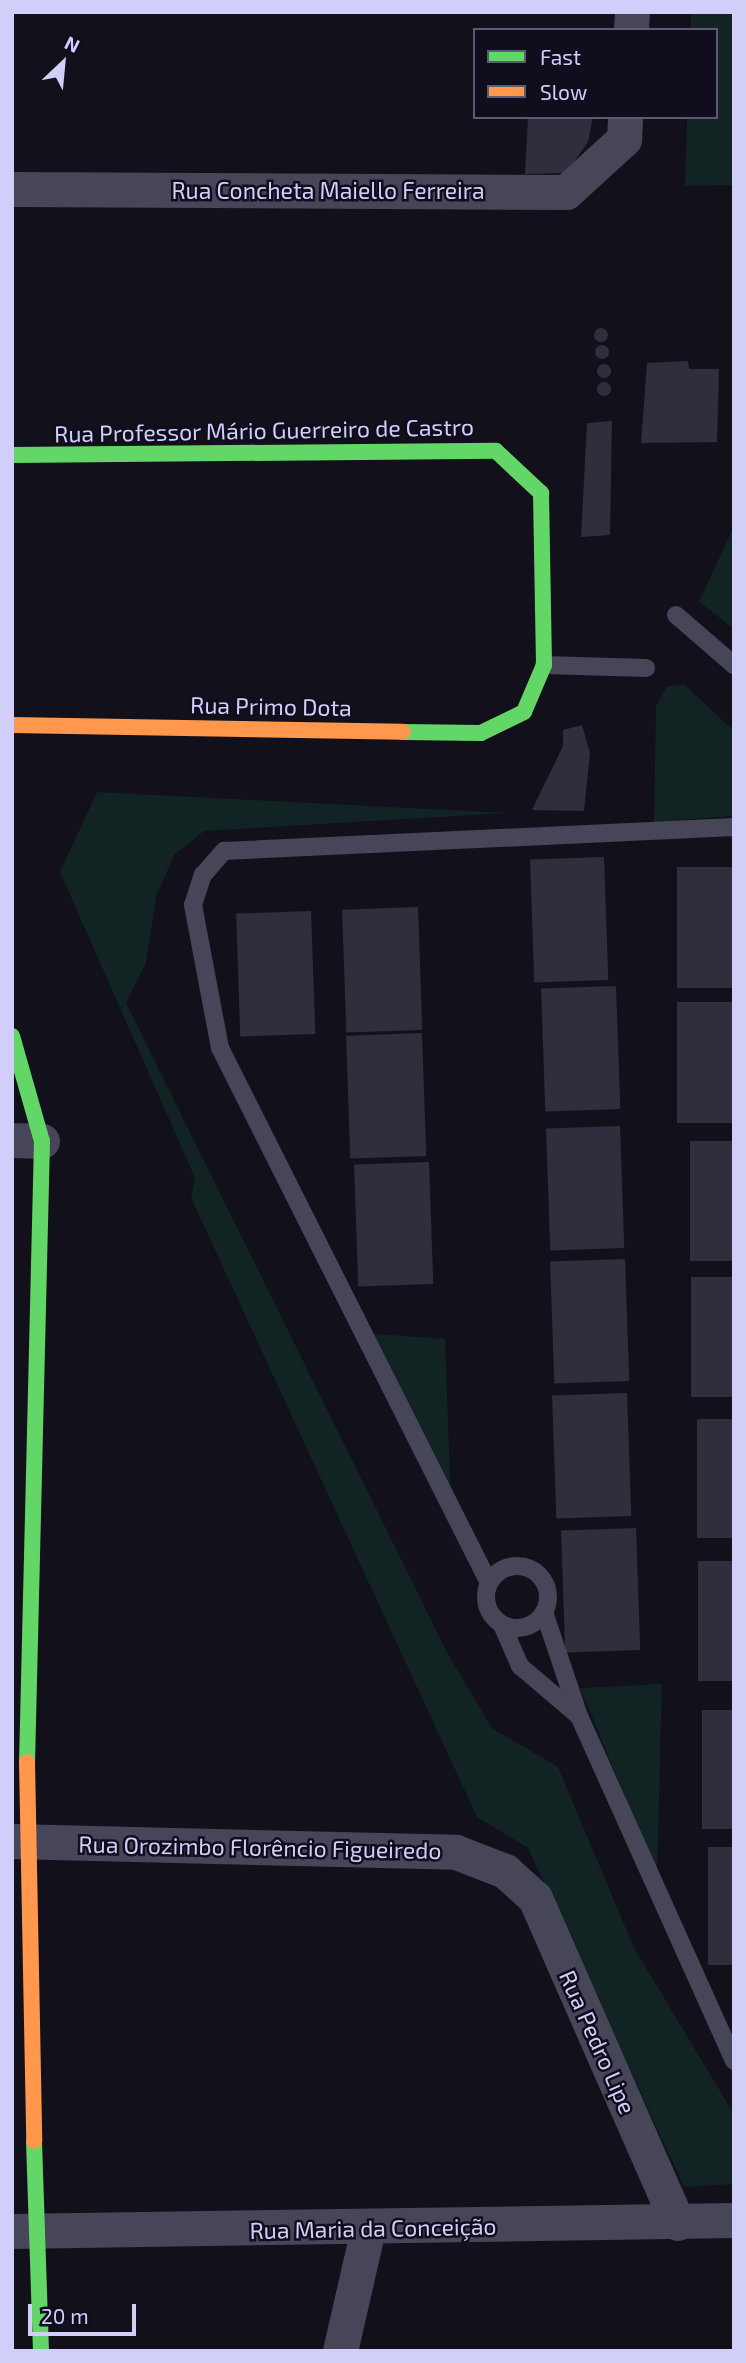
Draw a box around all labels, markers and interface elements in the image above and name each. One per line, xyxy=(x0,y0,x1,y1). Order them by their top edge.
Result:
north arrow xyxy=(28,28,98,98)
legend xyxy=(473,28,718,119)
text: N xyxy=(61,30,84,57)
text: Fast xyxy=(540,44,581,69)
text: Slow xyxy=(540,79,587,104)
street label: Rua Concheta Maiello Ferreira xyxy=(171,176,485,204)
street label: Rua Professor Mário Guerreiro de Castro xyxy=(54,413,474,447)
street label: Rua Primo Dota xyxy=(190,691,352,721)
street label: Rua Orozimbo Florêncio Figueiredo xyxy=(78,1830,442,1864)
street label: Rua Pedro Lipe xyxy=(554,1966,642,2118)
street label: Rua Maria da Conceição xyxy=(249,2212,497,2244)
scale bar xyxy=(32,2290,140,2334)
text: 20 m xyxy=(41,2303,89,2328)

